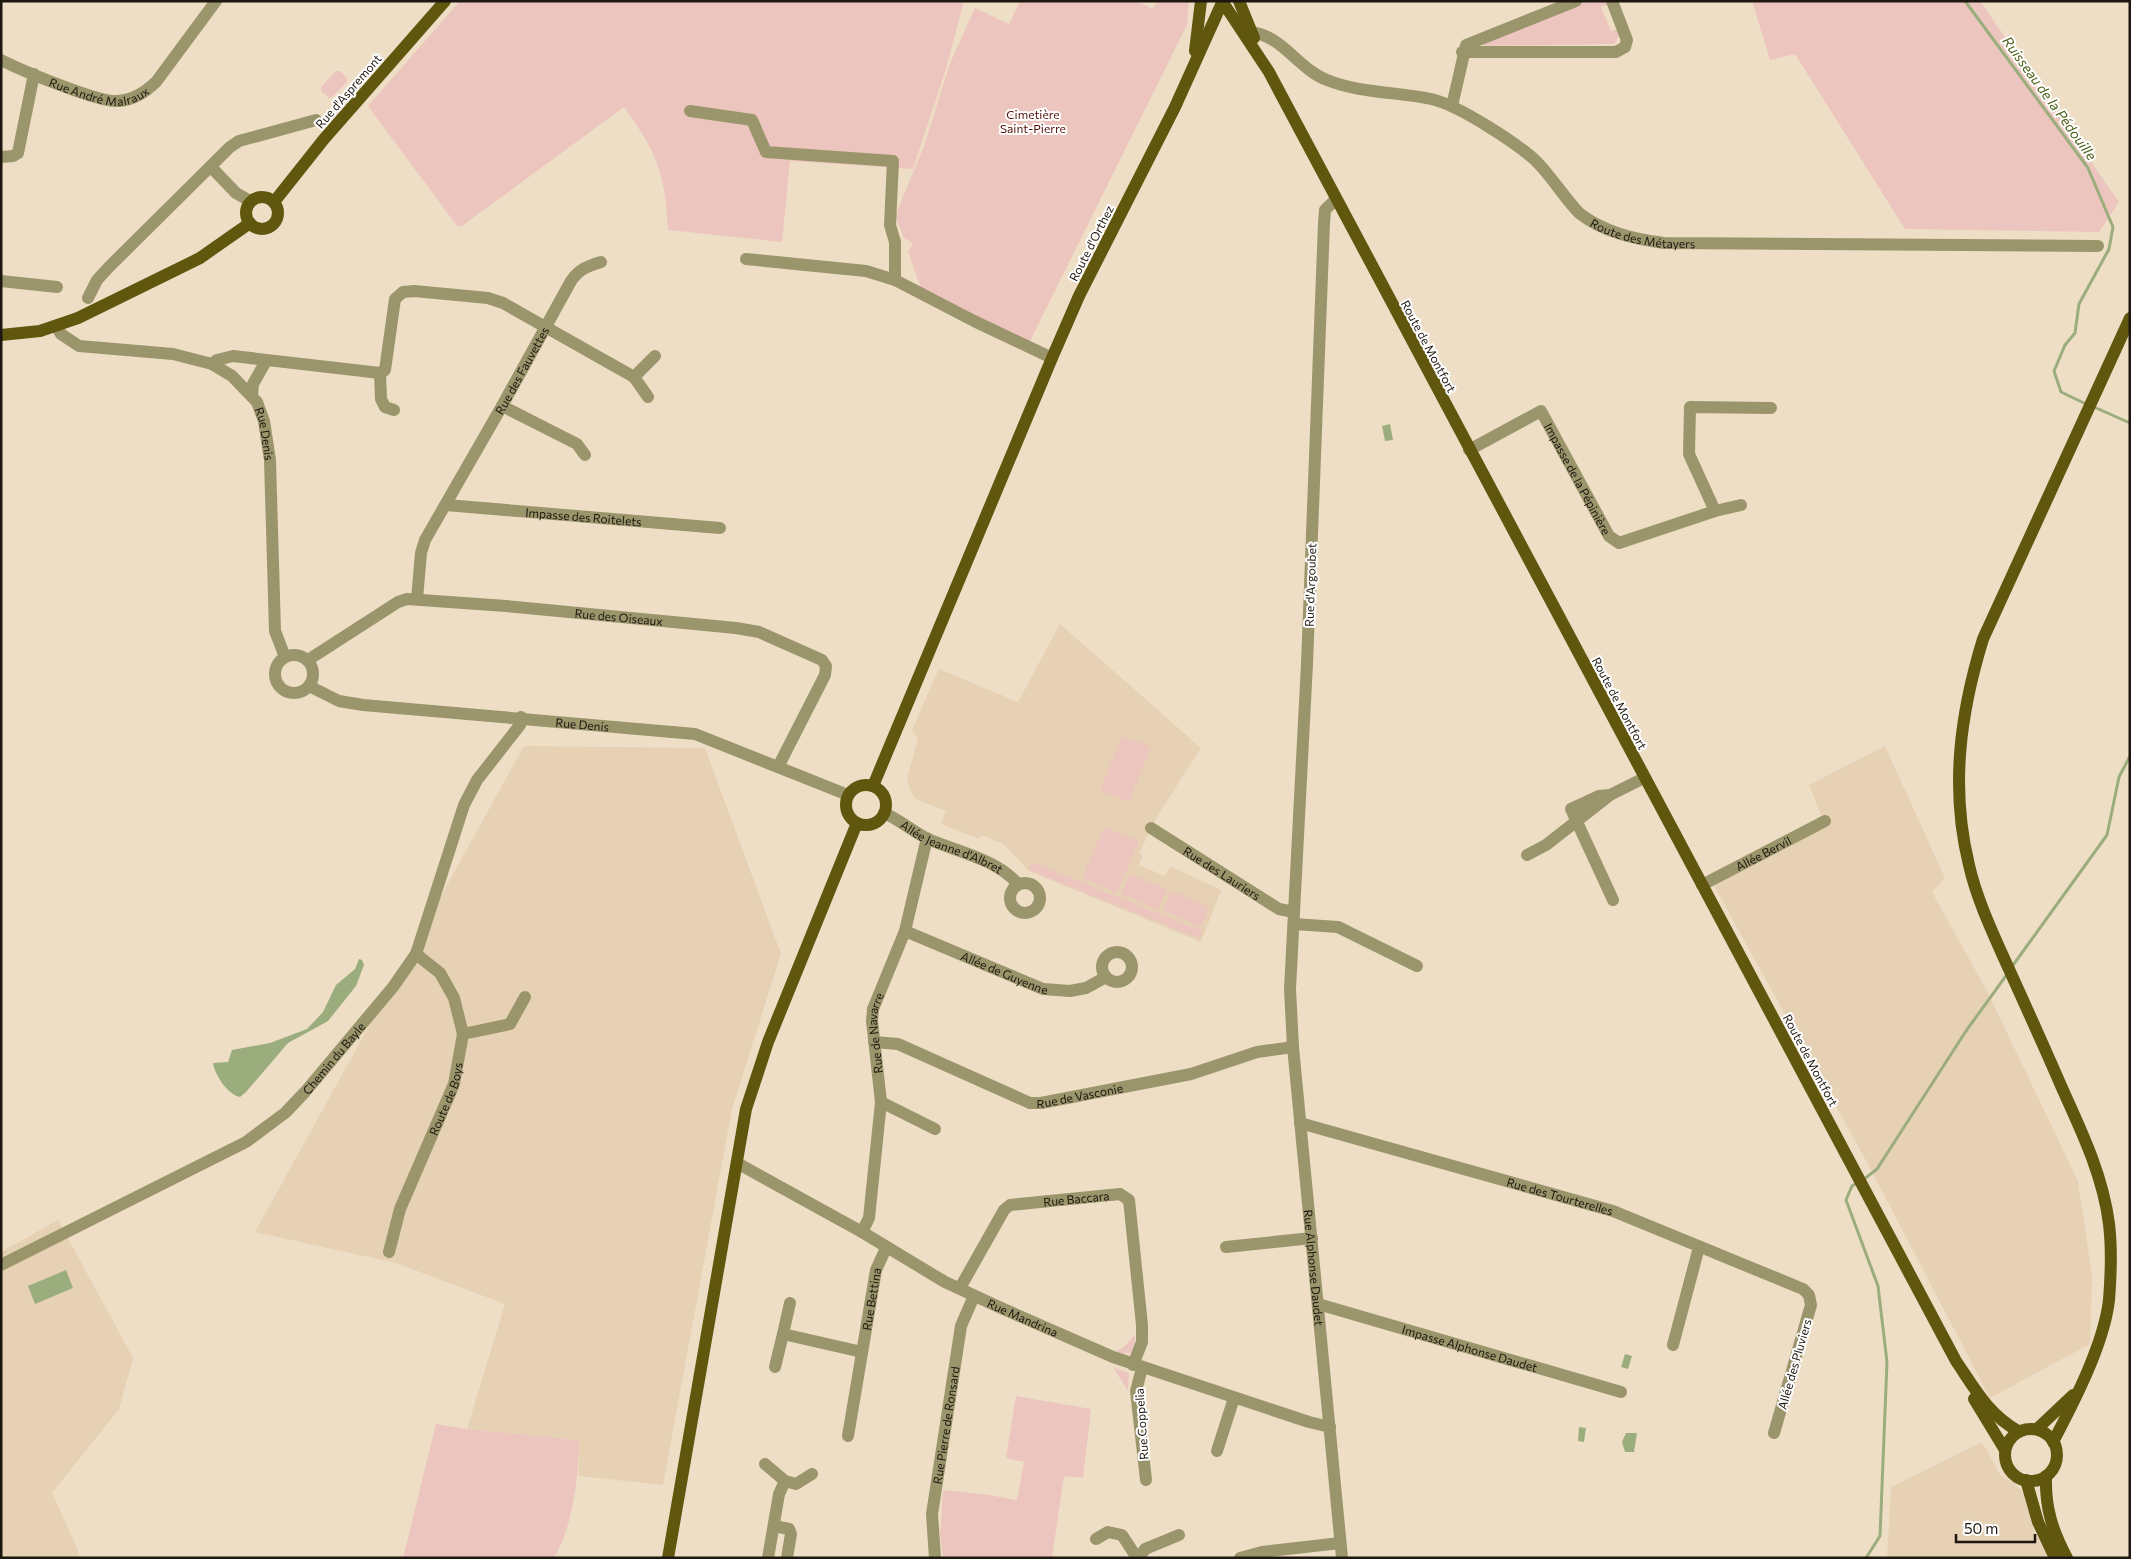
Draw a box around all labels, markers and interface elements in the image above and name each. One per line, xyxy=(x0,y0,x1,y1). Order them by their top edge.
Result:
water label: Ruisseau de la Pédouille xyxy=(1999,33,2101,164)
street label: Rue d'Aspremont xyxy=(312,51,384,131)
street label: Rue André Malraux xyxy=(47,75,152,108)
park label: Cimetière Saint-Pierre xyxy=(1000,107,1066,135)
street label: Route d'Orthez xyxy=(1066,203,1116,283)
street label: Route des Métayers xyxy=(1588,215,1695,250)
street label: Route de Montfort xyxy=(1399,298,1459,395)
street label: Rue des Fauvettes xyxy=(492,324,551,417)
street label: Rue Denis xyxy=(252,405,277,461)
street label: Impasse de la Pépinière xyxy=(1542,420,1614,537)
street label: Impasse des Roitelets xyxy=(525,505,642,528)
street label: Rue d'Argoubet xyxy=(1302,543,1318,627)
street label: Rue des Oiseaux xyxy=(574,606,664,628)
street label: Route de Montfort xyxy=(1590,655,1650,752)
street label: Rue Denis xyxy=(555,715,610,733)
street label: Allée Jeanne d'Albret xyxy=(898,817,1006,876)
street label: Allée Bervil xyxy=(1733,833,1793,873)
street label: Rue des Lauriers xyxy=(1181,843,1263,903)
street label: Allée de Guyenne xyxy=(959,948,1048,996)
street label: Rue de Navarre xyxy=(865,990,886,1074)
street label: Route de Montfort xyxy=(1781,1012,1841,1109)
street label: Chemin du Bayle xyxy=(299,1019,368,1097)
street label: Route de Boys xyxy=(426,1061,465,1137)
street label: Rue de Vasconie xyxy=(1036,1080,1124,1110)
street label: Rue des Tourterelles xyxy=(1505,1174,1615,1218)
street label: Rue Baccara xyxy=(1043,1188,1110,1209)
street label: Rue Alphonse Daudet xyxy=(1302,1209,1327,1326)
street label: Rue Bettina xyxy=(859,1266,883,1331)
street label: Rue Mandrina xyxy=(985,1296,1060,1339)
street label: Allée des Pluviers xyxy=(1774,1317,1814,1411)
street label: Impasse Alphonse Daudet xyxy=(1400,1322,1539,1374)
street label: Rue Pierre de Ronsard xyxy=(930,1365,962,1485)
street label: Rue Coppelia xyxy=(1132,1388,1150,1460)
scale bar xyxy=(1956,1512,2035,1544)
text: 50 m xyxy=(1964,1519,1998,1537)

